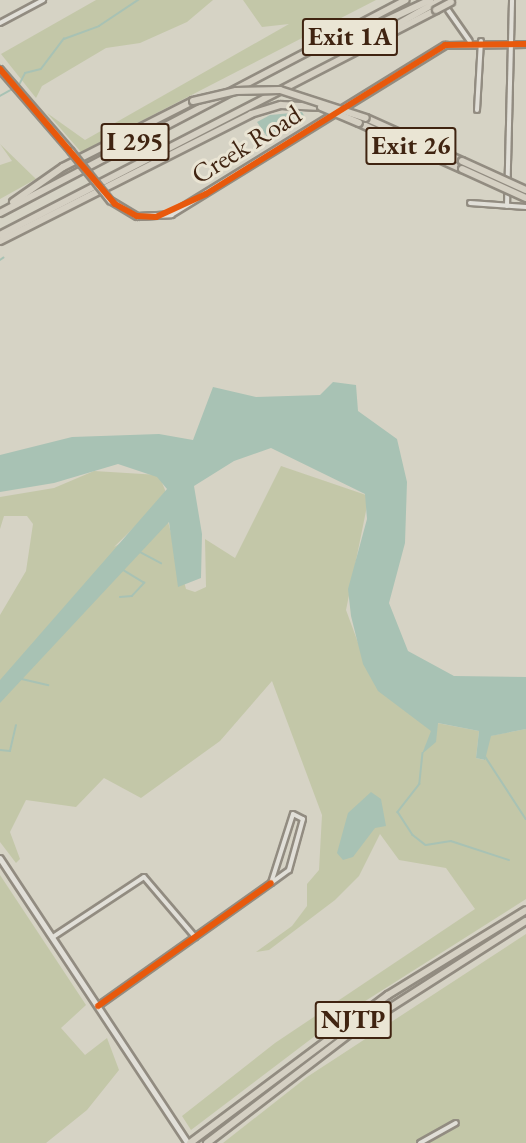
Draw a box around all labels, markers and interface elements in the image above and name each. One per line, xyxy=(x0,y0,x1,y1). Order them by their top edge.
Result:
road number: Exit 1A xyxy=(300,14,400,60)
street label: Creek Road xyxy=(185,98,307,190)
road number: I 295 xyxy=(100,119,170,165)
road number: Exit 26 xyxy=(364,123,458,169)
road number: NJTP xyxy=(314,997,392,1043)

